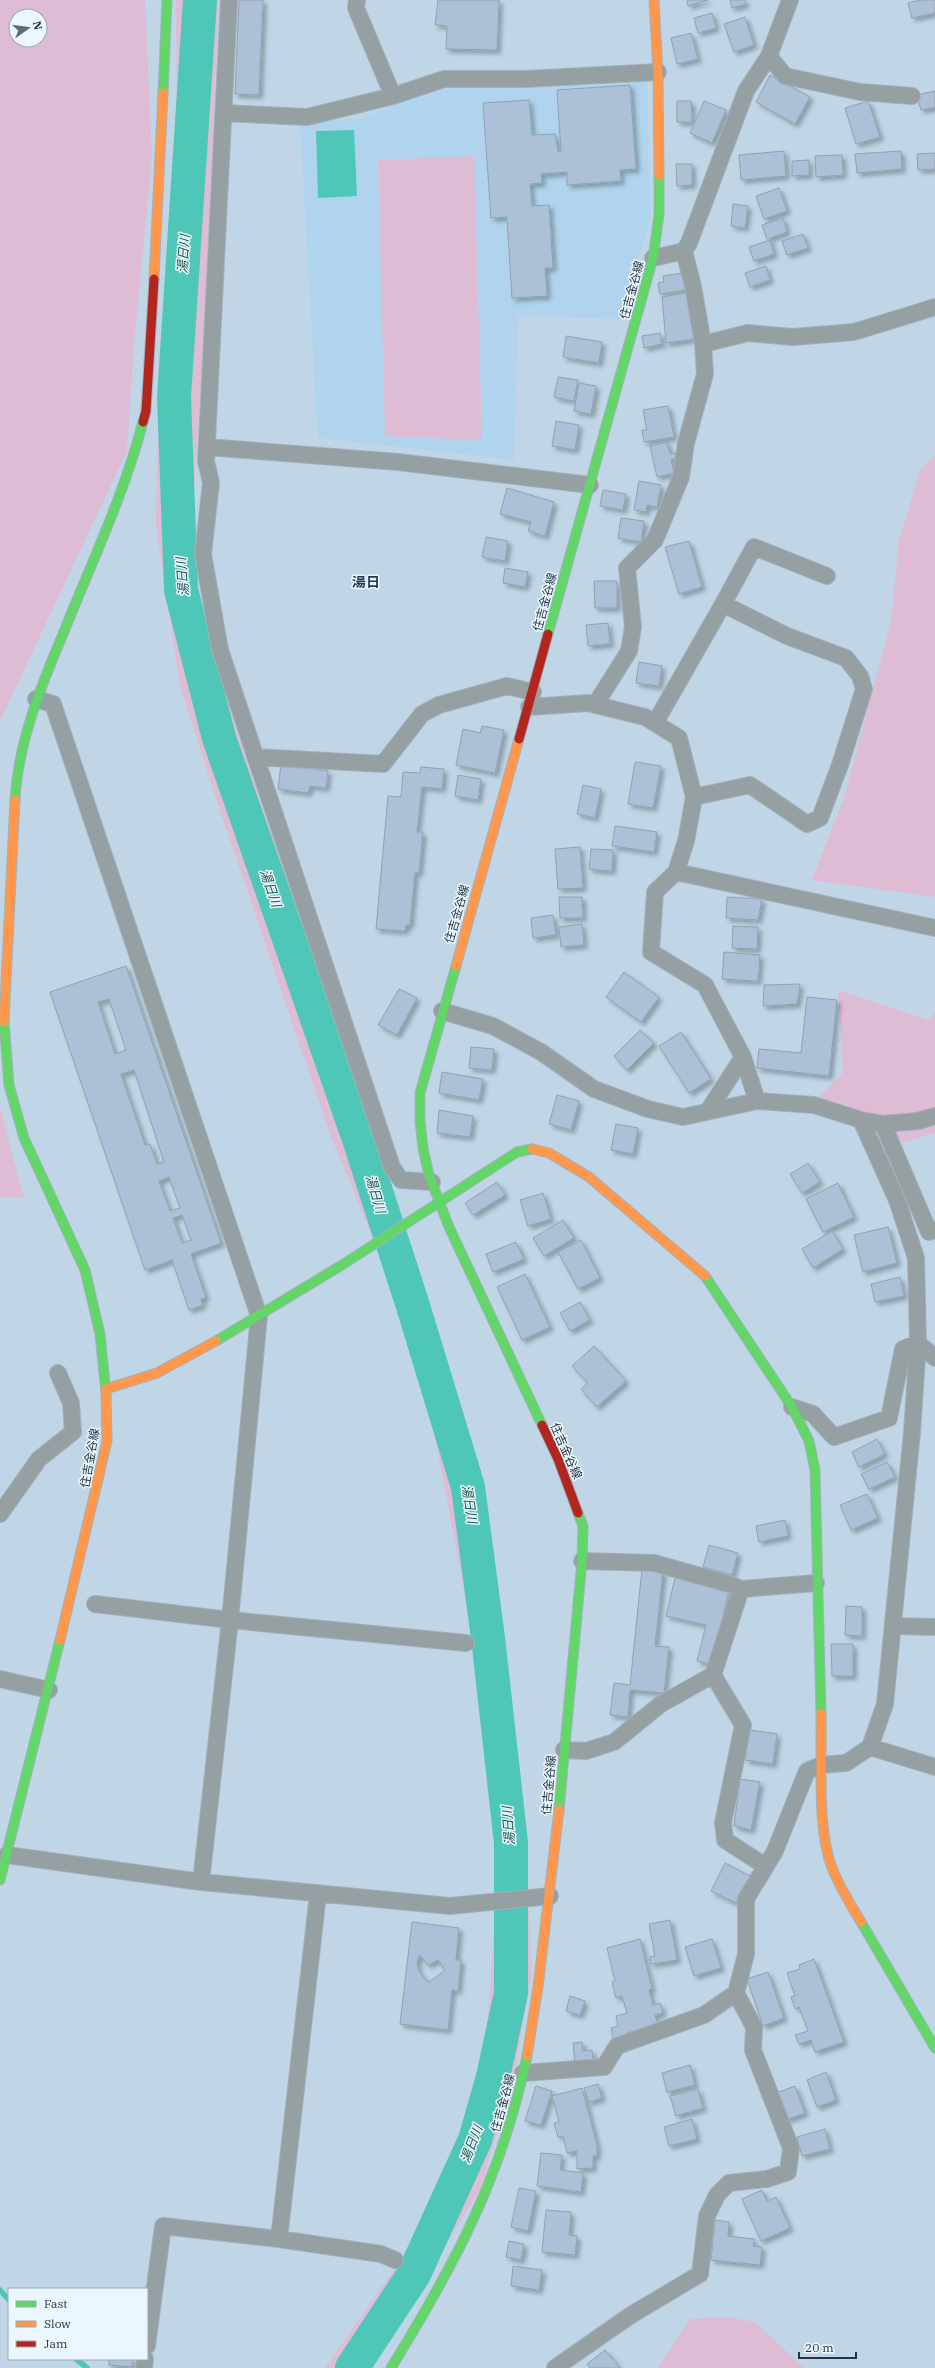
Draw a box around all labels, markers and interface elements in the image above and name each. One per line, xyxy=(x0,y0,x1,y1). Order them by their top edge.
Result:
north arrow xyxy=(8,8,48,48)
text: N xyxy=(30,20,46,32)
water label: 湯日川 xyxy=(174,232,193,274)
street label: 住吉金谷線 xyxy=(617,259,647,321)
water label: 湯日川 xyxy=(172,555,193,597)
street label: 住吉金谷線 xyxy=(530,571,560,633)
district label: 湯日 xyxy=(352,573,380,591)
water label: 湯日川 xyxy=(256,867,286,911)
street label: 住吉金谷線 xyxy=(441,883,472,945)
water label: 湯日川 xyxy=(362,1173,390,1217)
street label: 住吉金谷線 xyxy=(547,1420,586,1481)
street label: 住吉金谷線 xyxy=(77,1427,102,1489)
water label: 湯日川 xyxy=(458,1483,481,1527)
street label: 住吉金谷線 xyxy=(538,1754,559,1816)
water label: 湯日川 xyxy=(498,1804,519,1846)
street label: 住吉金谷線 xyxy=(488,2072,518,2134)
water label: 湯日川 xyxy=(457,2121,487,2165)
legend xyxy=(8,2288,148,2360)
text: Fast xyxy=(44,2296,68,2311)
text: Slow xyxy=(44,2316,71,2331)
scale bar xyxy=(799,2334,856,2360)
text: Jam xyxy=(44,2336,68,2351)
text: 20 m xyxy=(805,2340,834,2355)

